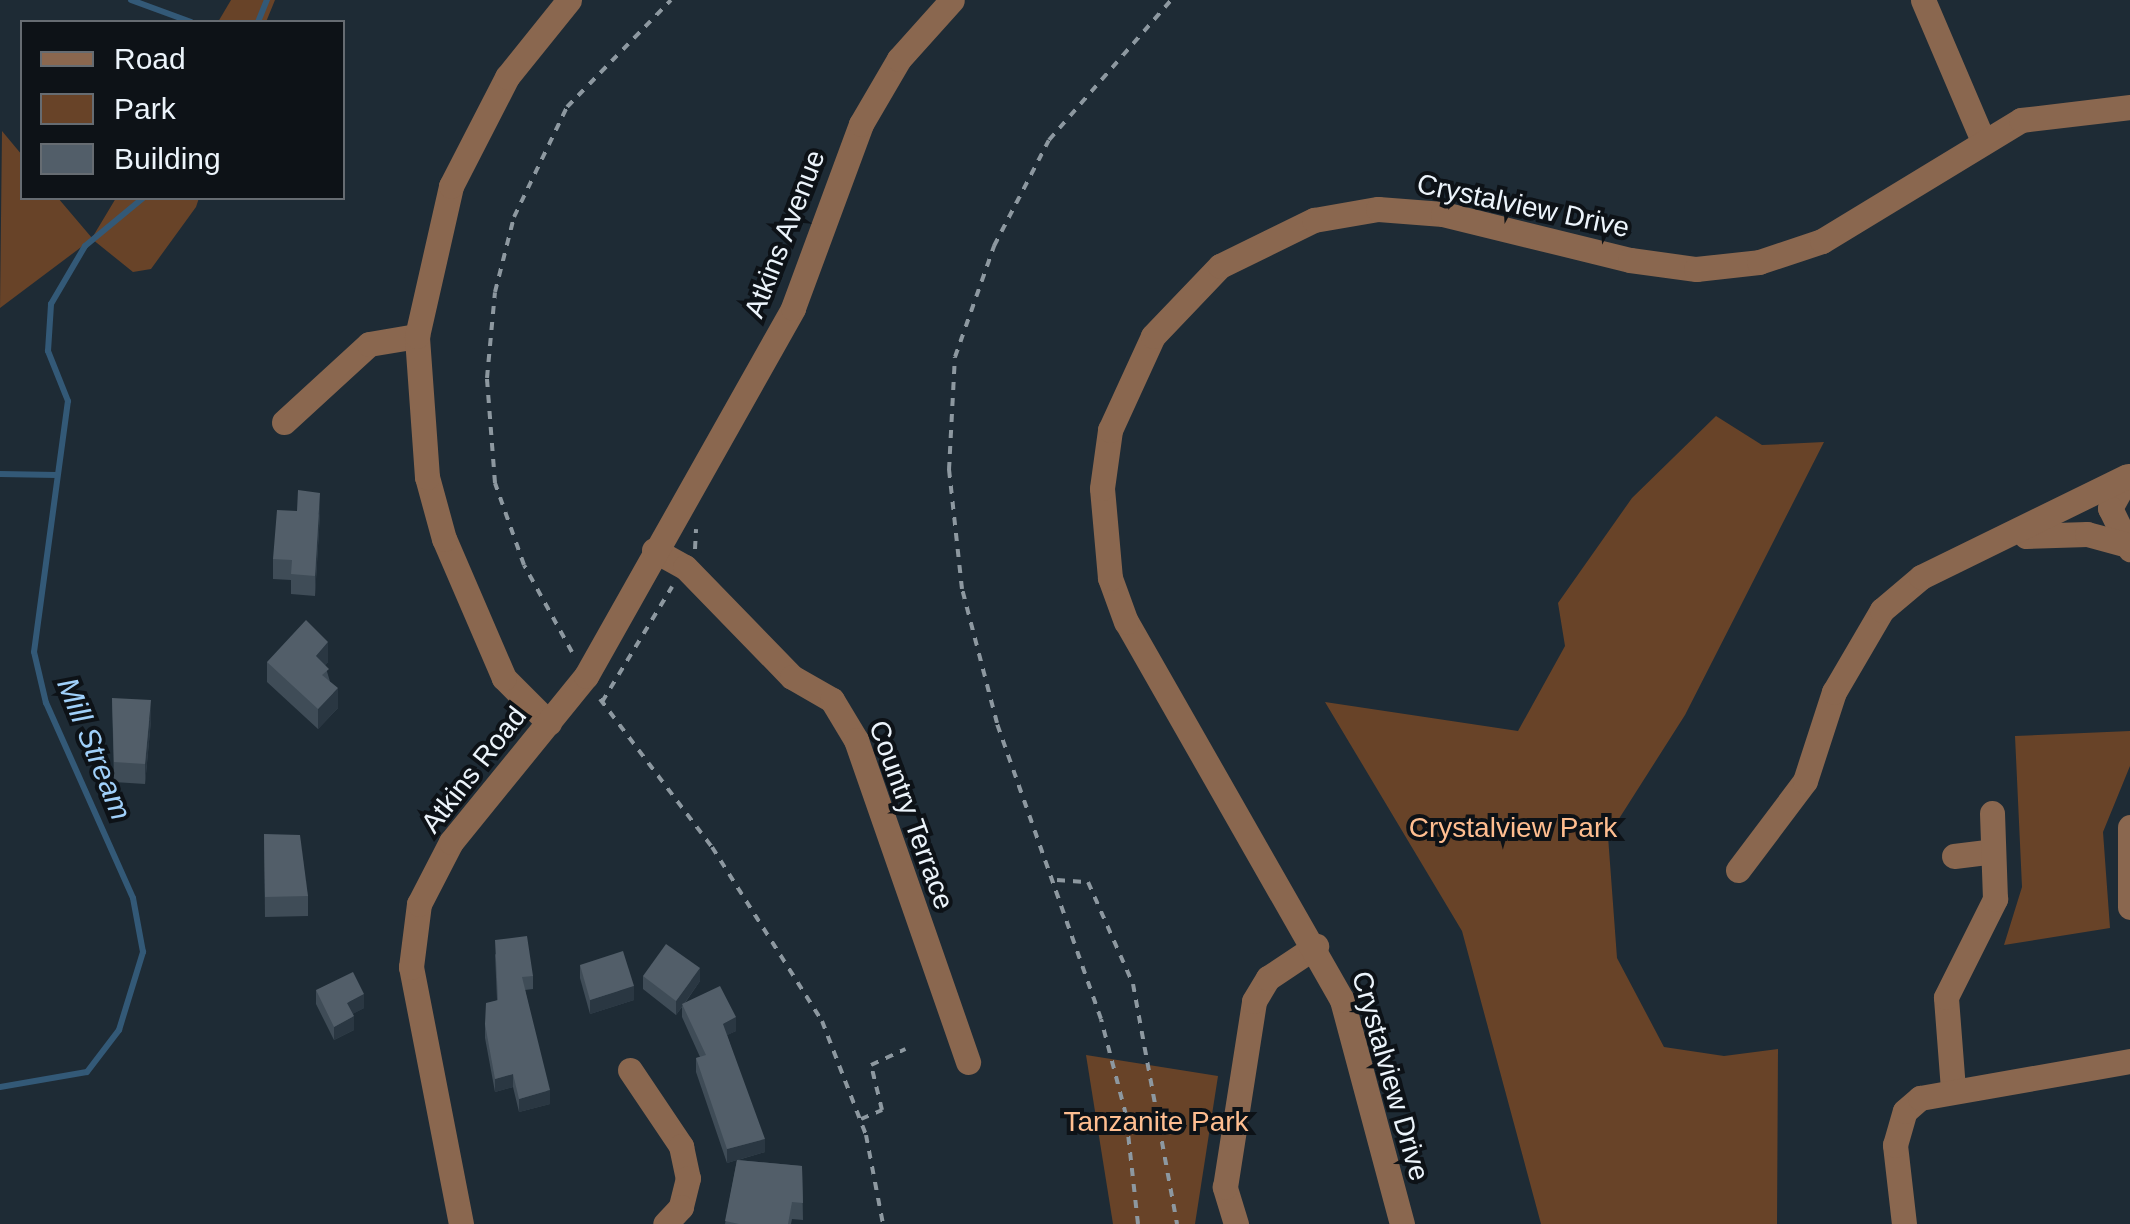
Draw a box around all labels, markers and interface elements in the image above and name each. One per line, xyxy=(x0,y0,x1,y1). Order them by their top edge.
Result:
legend xyxy=(20,20,345,200)
text: Road xyxy=(114,42,186,75)
text: Park xyxy=(114,92,176,125)
text: Building xyxy=(114,142,221,175)
street label: Atkins Avenue xyxy=(737,145,833,323)
street label: Crystalview Drive xyxy=(1414,167,1632,245)
water label: Mill Stream xyxy=(49,673,139,825)
street label: Atkins Road xyxy=(414,700,534,840)
street label: Country Terrace xyxy=(861,716,961,914)
park label: Crystalview Park xyxy=(1409,811,1617,845)
street label: Crystalview Drive xyxy=(1344,967,1436,1185)
park label: Tanzanite Park xyxy=(1063,1105,1249,1139)

